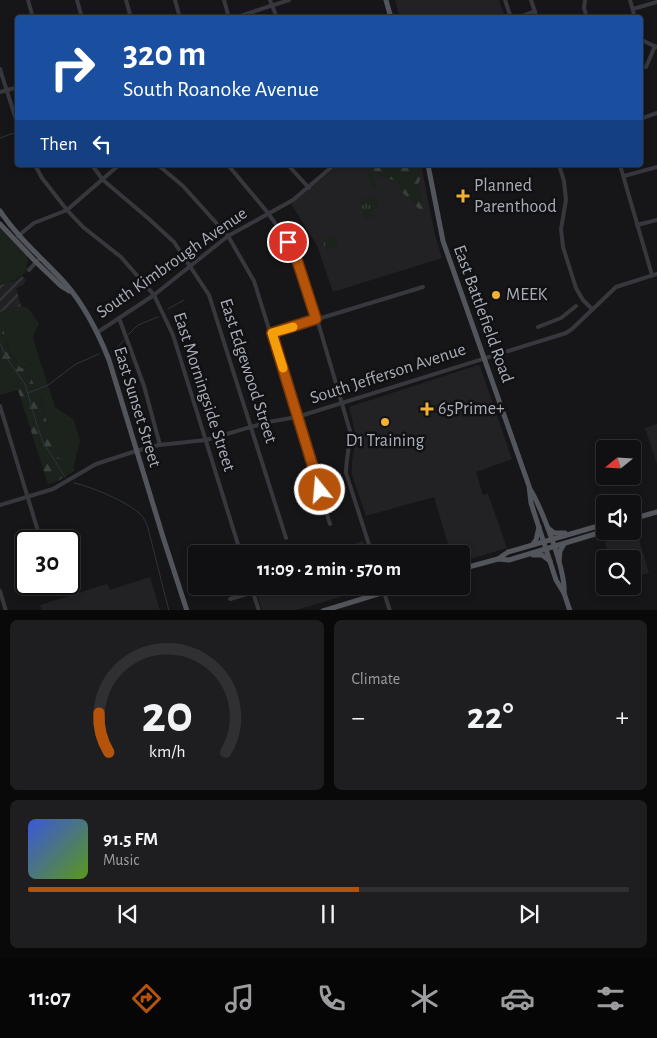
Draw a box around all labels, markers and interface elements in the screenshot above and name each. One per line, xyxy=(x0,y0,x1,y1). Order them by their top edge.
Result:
icon: right xyxy=(40,35,105,100)
text: 320 m xyxy=(123,37,206,72)
text: South Roanoke Avenue xyxy=(123,78,319,100)
icon: left xyxy=(88,130,116,158)
text: Then xyxy=(40,135,78,154)
place label: Planned Parenthood xyxy=(474,177,557,216)
marker: Planned Parenthood xyxy=(456,189,470,203)
street label: South Kimbrough Avenue xyxy=(93,204,251,322)
pin xyxy=(267,221,309,263)
icon: arrive xyxy=(274,228,302,256)
street label: East Battlefield Road xyxy=(450,243,516,385)
place label: MEEK xyxy=(506,286,548,304)
marker: MEEK xyxy=(490,289,502,301)
street label: East Edgewood Street xyxy=(216,296,280,446)
street label: East Morningside Street xyxy=(170,310,238,474)
street label: South Jefferson Avenue xyxy=(308,340,468,408)
street label: East Sunset Street xyxy=(110,345,164,470)
place label: 65Prime+ xyxy=(438,400,505,418)
marker: 65Prime+ xyxy=(420,402,434,416)
marker: D1 Training xyxy=(379,416,391,428)
place label: D1 Training xyxy=(346,432,424,450)
north arrow xyxy=(596,440,641,485)
map controls xyxy=(596,440,641,595)
position arrow xyxy=(293,463,345,515)
button: sound xyxy=(596,495,641,540)
speed limit sign: 30 xyxy=(15,530,80,595)
button: search xyxy=(596,550,641,595)
text: 11:09 · 2 min · 570 m xyxy=(257,560,401,579)
text: Climate xyxy=(352,671,400,687)
text: 20 xyxy=(141,689,193,741)
text: 22° xyxy=(467,698,514,736)
text: − xyxy=(352,704,365,732)
text: + xyxy=(616,704,629,732)
text: km/h xyxy=(148,743,185,761)
text: 91.5 FM xyxy=(103,830,158,849)
text: Music xyxy=(103,852,139,868)
icon: previous xyxy=(114,900,142,928)
icon: pause xyxy=(314,900,342,928)
icon: next xyxy=(515,900,543,928)
icon: directions xyxy=(129,981,164,1016)
icon: music xyxy=(222,981,257,1016)
icon: phone xyxy=(314,981,349,1016)
icon: climate xyxy=(407,981,442,1016)
icon: car xyxy=(500,981,535,1016)
icon: filters xyxy=(593,981,628,1016)
text: 11:07 xyxy=(29,987,71,1009)

